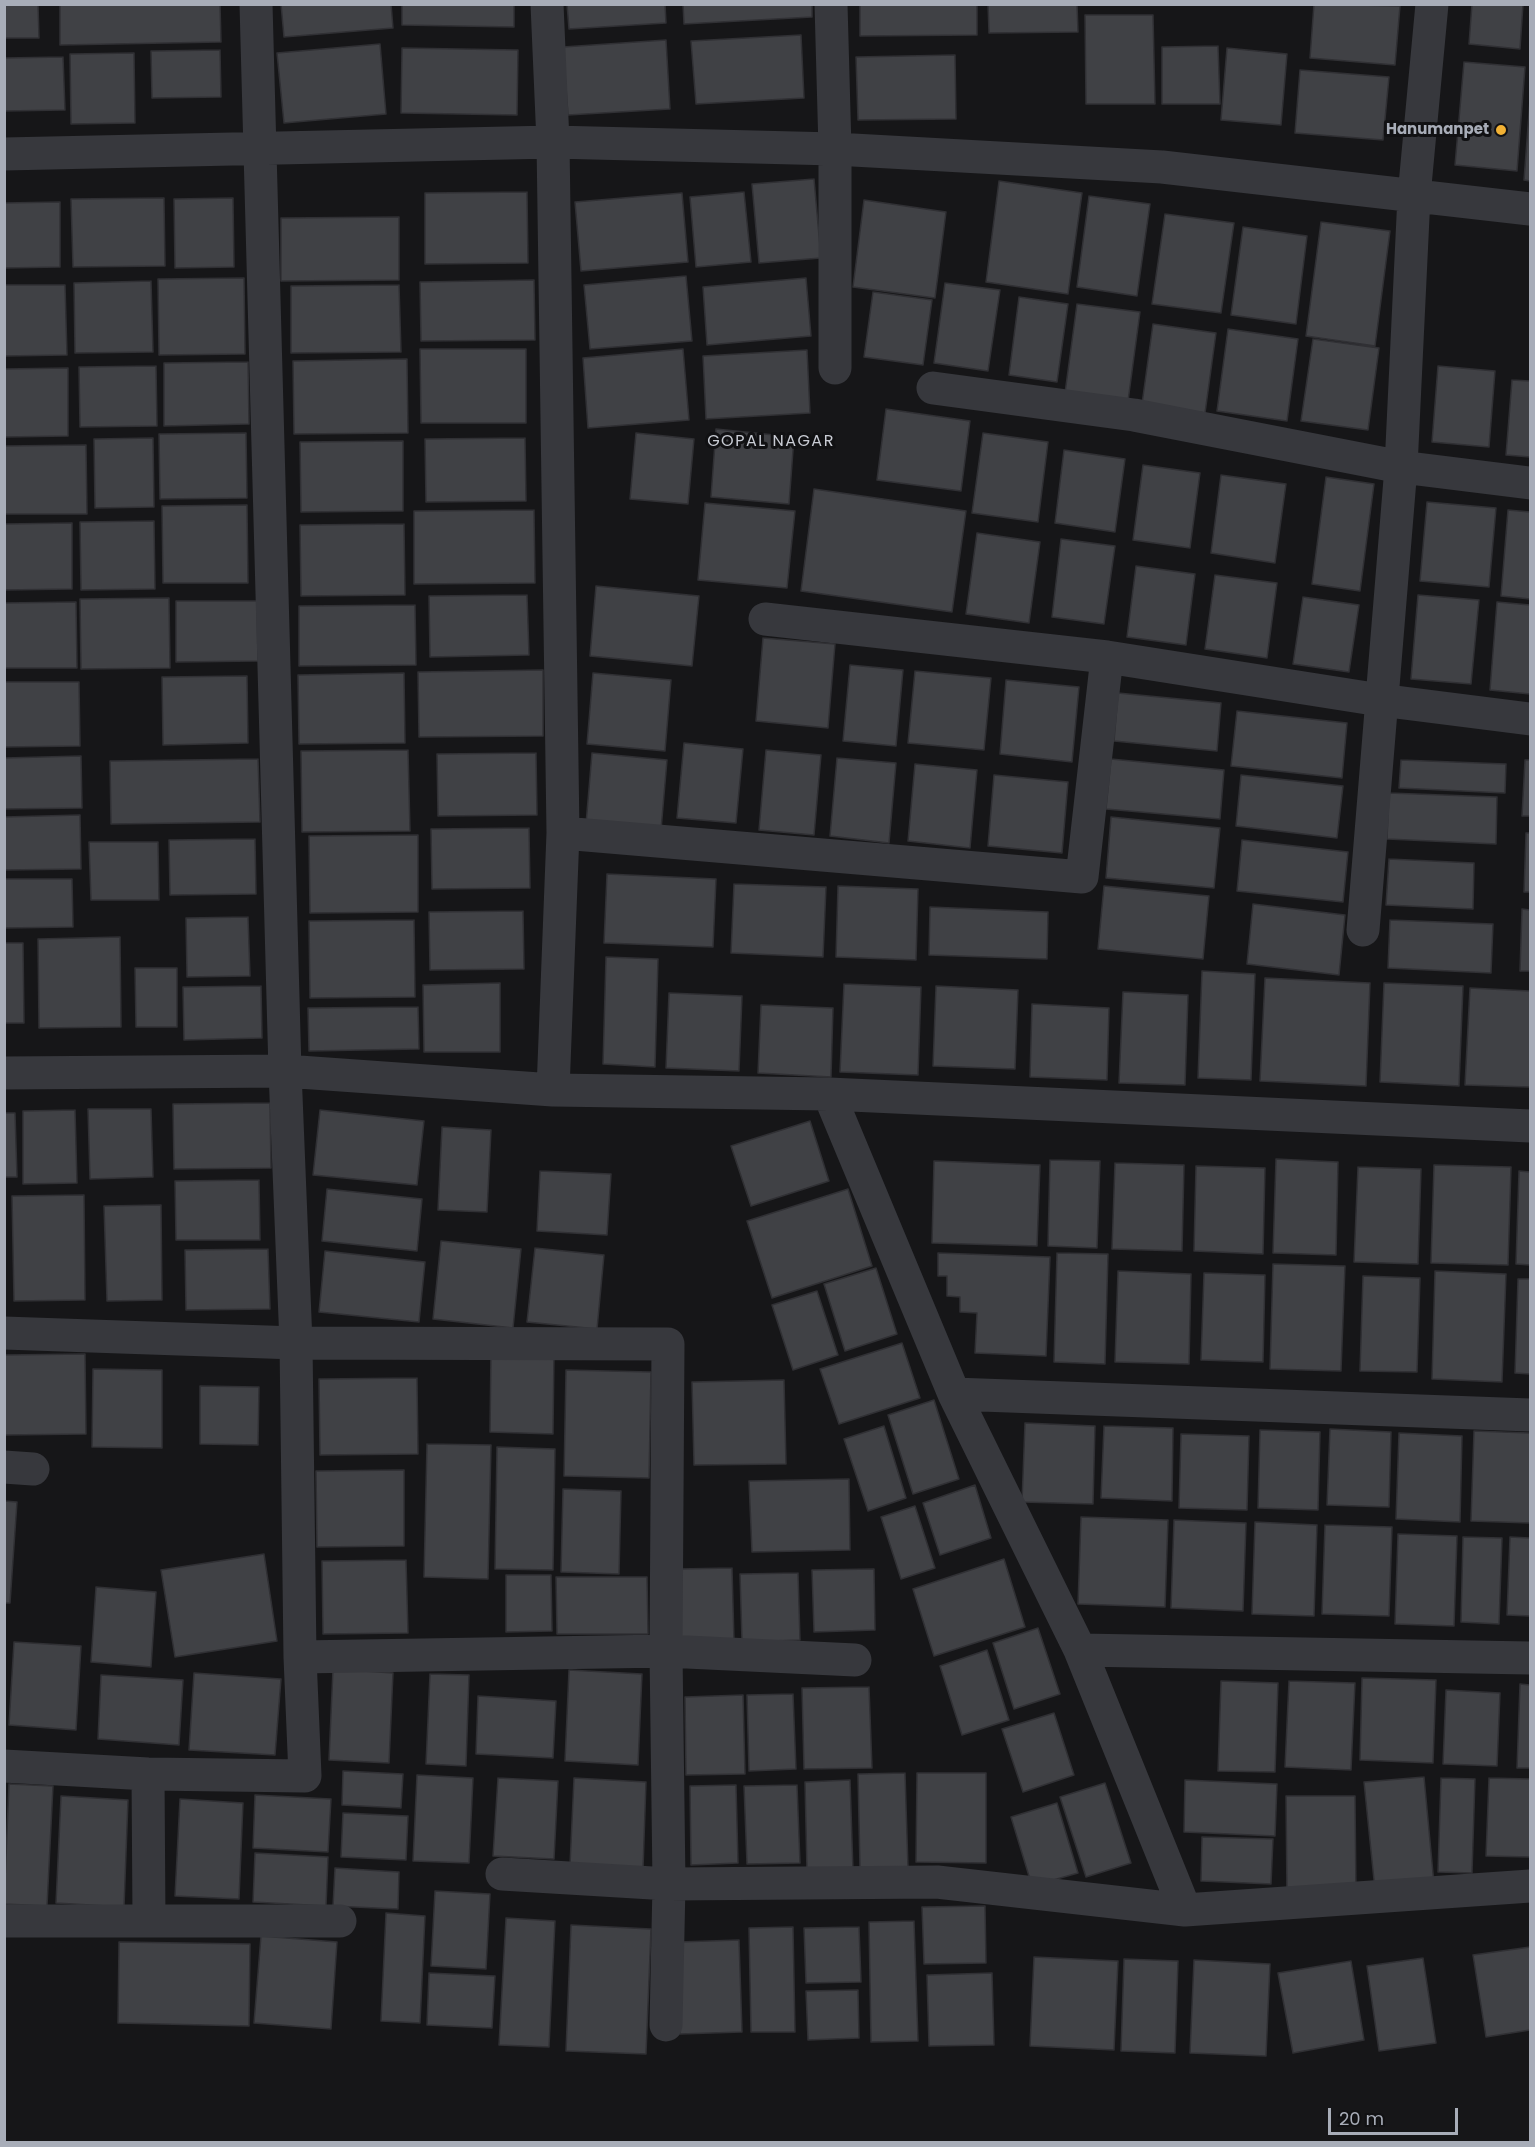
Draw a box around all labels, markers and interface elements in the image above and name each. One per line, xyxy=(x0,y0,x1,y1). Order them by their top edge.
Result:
place label: Hanumanpet xyxy=(1386,121,1489,139)
marker: Hanumanpet xyxy=(1494,123,1508,137)
district label: GOPAL NAGAR xyxy=(707,432,835,452)
scale bar xyxy=(1331,2096,1462,2134)
text: 20 m xyxy=(1339,2106,1384,2131)

